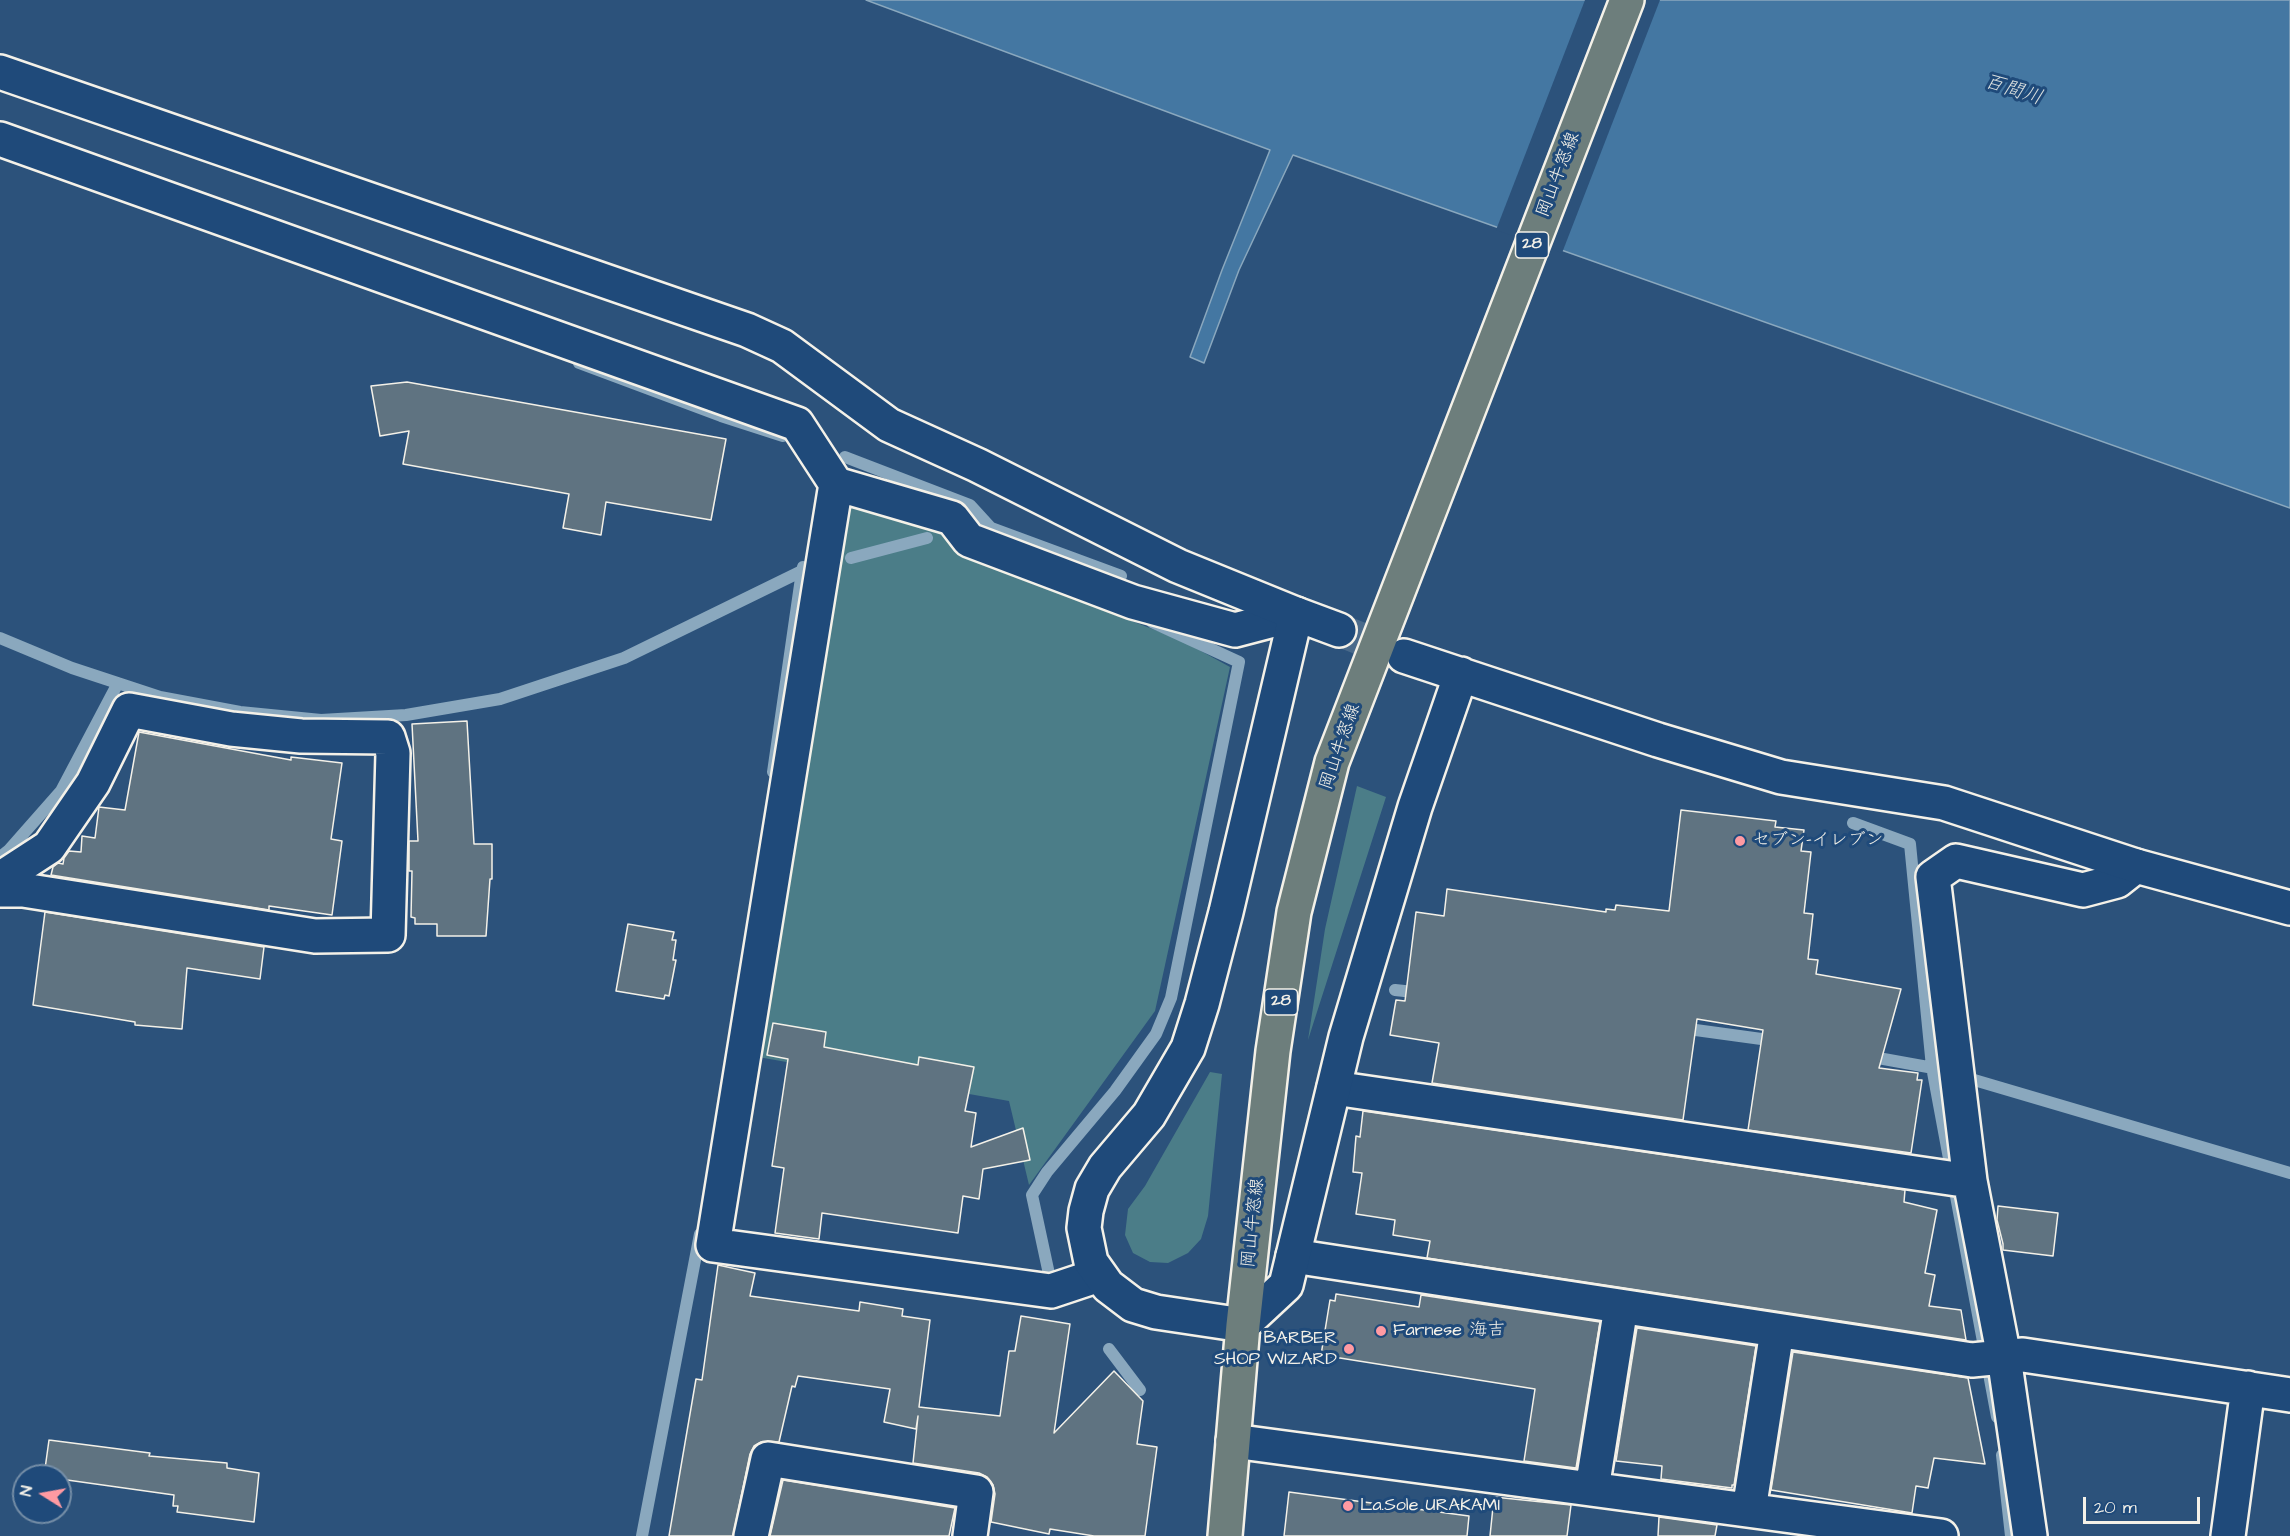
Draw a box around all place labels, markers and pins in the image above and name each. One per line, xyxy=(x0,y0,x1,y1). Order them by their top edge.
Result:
place label: セブン-イレブン xyxy=(1752,830,1884,852)
marker: セブン-イレブン xyxy=(1733,834,1747,848)
place label: Farnese 海吉 xyxy=(1393,1320,1505,1342)
marker: Farnese 海吉 xyxy=(1374,1324,1388,1338)
place label: BARBER SHOP WIZARD xyxy=(1214,1328,1337,1370)
marker: BARBER SHOP WIZARD xyxy=(1342,1342,1356,1356)
place label: La.Sole URAKAMI xyxy=(1360,1495,1500,1517)
marker: La.Sole URAKAMI xyxy=(1341,1499,1355,1513)

